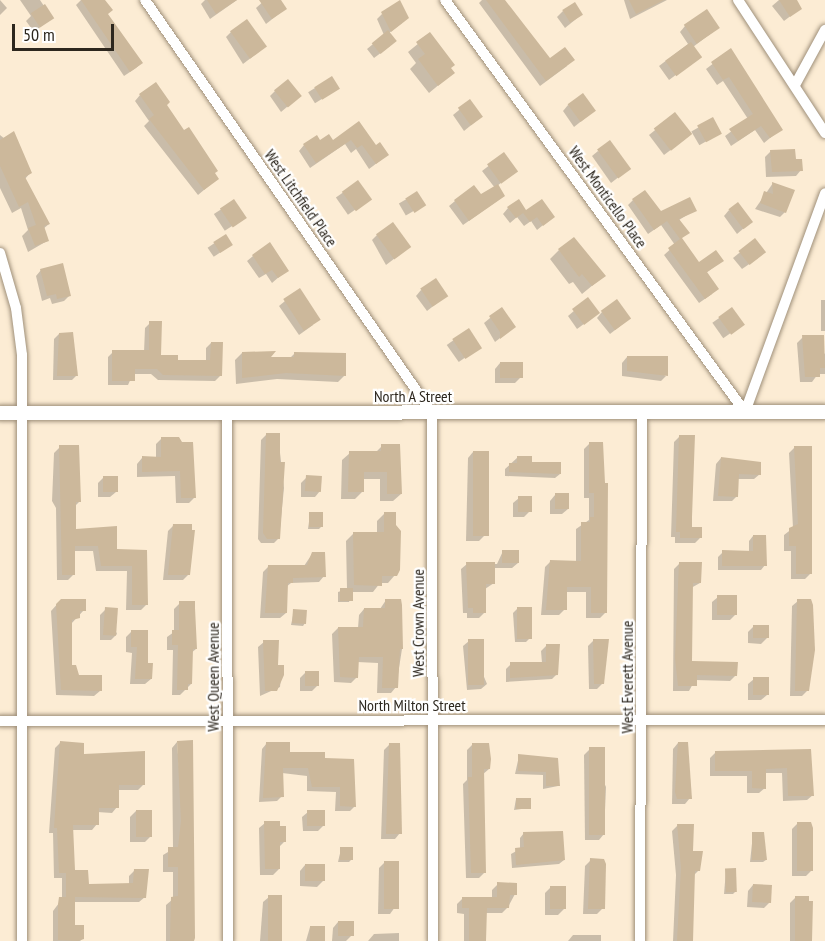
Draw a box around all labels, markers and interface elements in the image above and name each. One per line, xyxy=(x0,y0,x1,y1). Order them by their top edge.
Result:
scale bar xyxy=(15,12,117,50)
text: 50 m xyxy=(23,23,55,46)
street label: West Monticello Place xyxy=(565,142,651,252)
street label: West Litchfield Place xyxy=(260,146,342,250)
street label: North A Street xyxy=(373,386,453,406)
street label: West Crown Avenue xyxy=(408,569,428,677)
street label: West Everett Avenue xyxy=(617,620,637,734)
street label: West Queen Avenue xyxy=(203,622,223,732)
street label: North Milton Street xyxy=(358,695,466,715)

